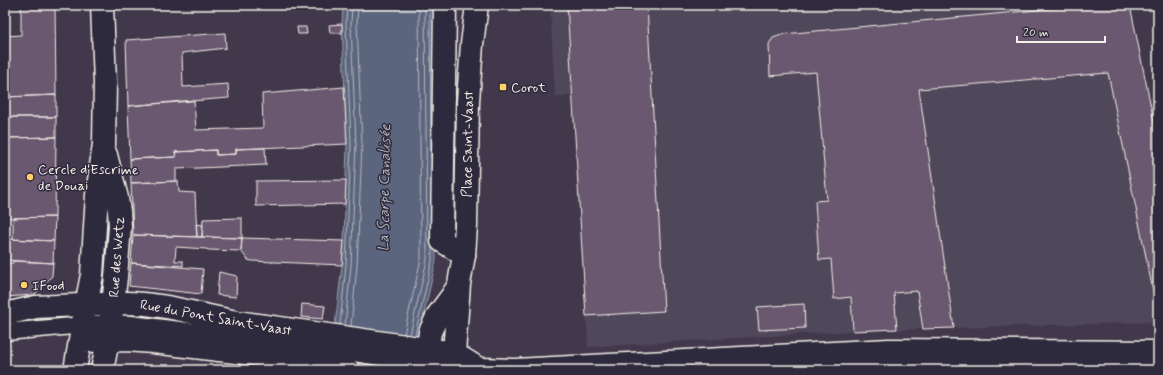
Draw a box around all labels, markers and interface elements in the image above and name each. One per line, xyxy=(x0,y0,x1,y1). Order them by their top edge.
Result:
scale bar xyxy=(1017,18,1105,44)
text: 20 m xyxy=(1023,25,1049,41)
place label: Corot xyxy=(511,79,547,97)
marker: Corot xyxy=(498,82,508,92)
street label: Place Saint-Vaast xyxy=(458,90,478,198)
water label: La Scarpe Canalisée xyxy=(374,123,396,252)
place label: Cercle d'Escrime de Douai xyxy=(38,161,139,195)
marker: Cercle d'Escrime de Douai xyxy=(25,172,35,182)
street label: Rue des Wetz xyxy=(105,216,129,298)
place label: IFood xyxy=(32,277,65,295)
marker: IFood xyxy=(19,280,29,290)
street label: Rue du Pont Saint-Vaast xyxy=(139,296,293,340)

